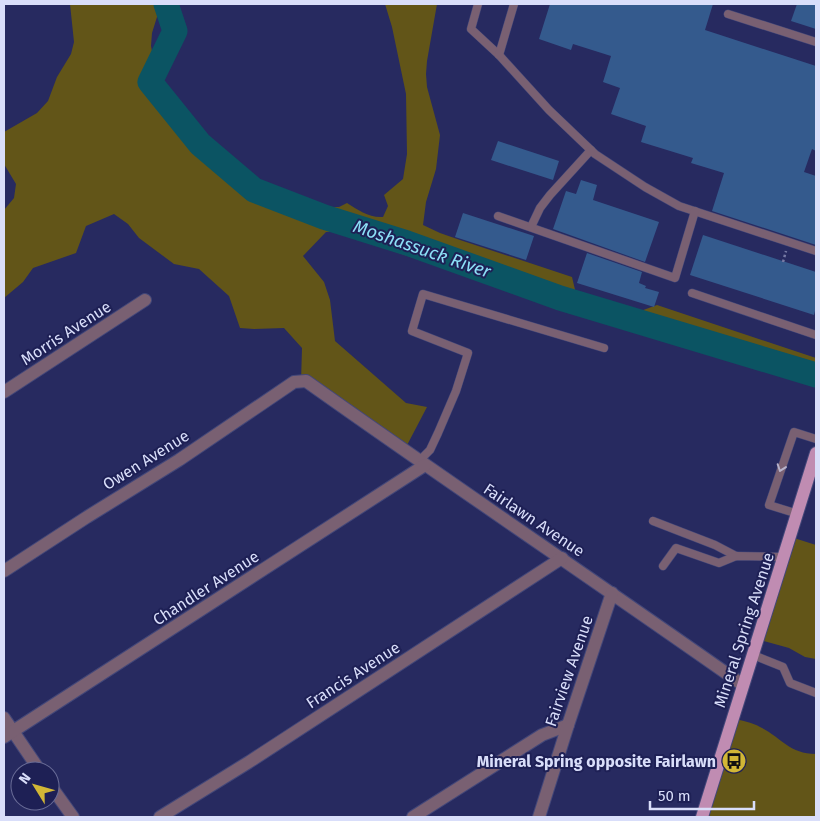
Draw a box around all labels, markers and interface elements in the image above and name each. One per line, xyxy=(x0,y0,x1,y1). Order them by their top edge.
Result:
water label: Moshassuck River xyxy=(350,215,495,283)
street label: Morris Avenue xyxy=(17,297,115,369)
street label: Owen Avenue xyxy=(99,426,193,494)
one-way arrow xyxy=(777,464,787,472)
street label: Fairlawn Avenue xyxy=(480,479,588,561)
street label: Chandler Avenue xyxy=(149,547,263,629)
street label: Mineral Spring Avenue xyxy=(710,550,778,710)
street label: Fairview Avenue xyxy=(541,613,597,729)
street label: Francis Avenue xyxy=(303,638,403,712)
bus stop icon: Mineral Spring opposite Fairlawn xyxy=(721,748,747,774)
place label: Mineral Spring opposite Fairlawn xyxy=(477,752,716,771)
north arrow xyxy=(10,761,60,811)
text: N xyxy=(15,770,35,787)
scale bar xyxy=(650,778,754,810)
text: 50 m xyxy=(658,787,691,805)

